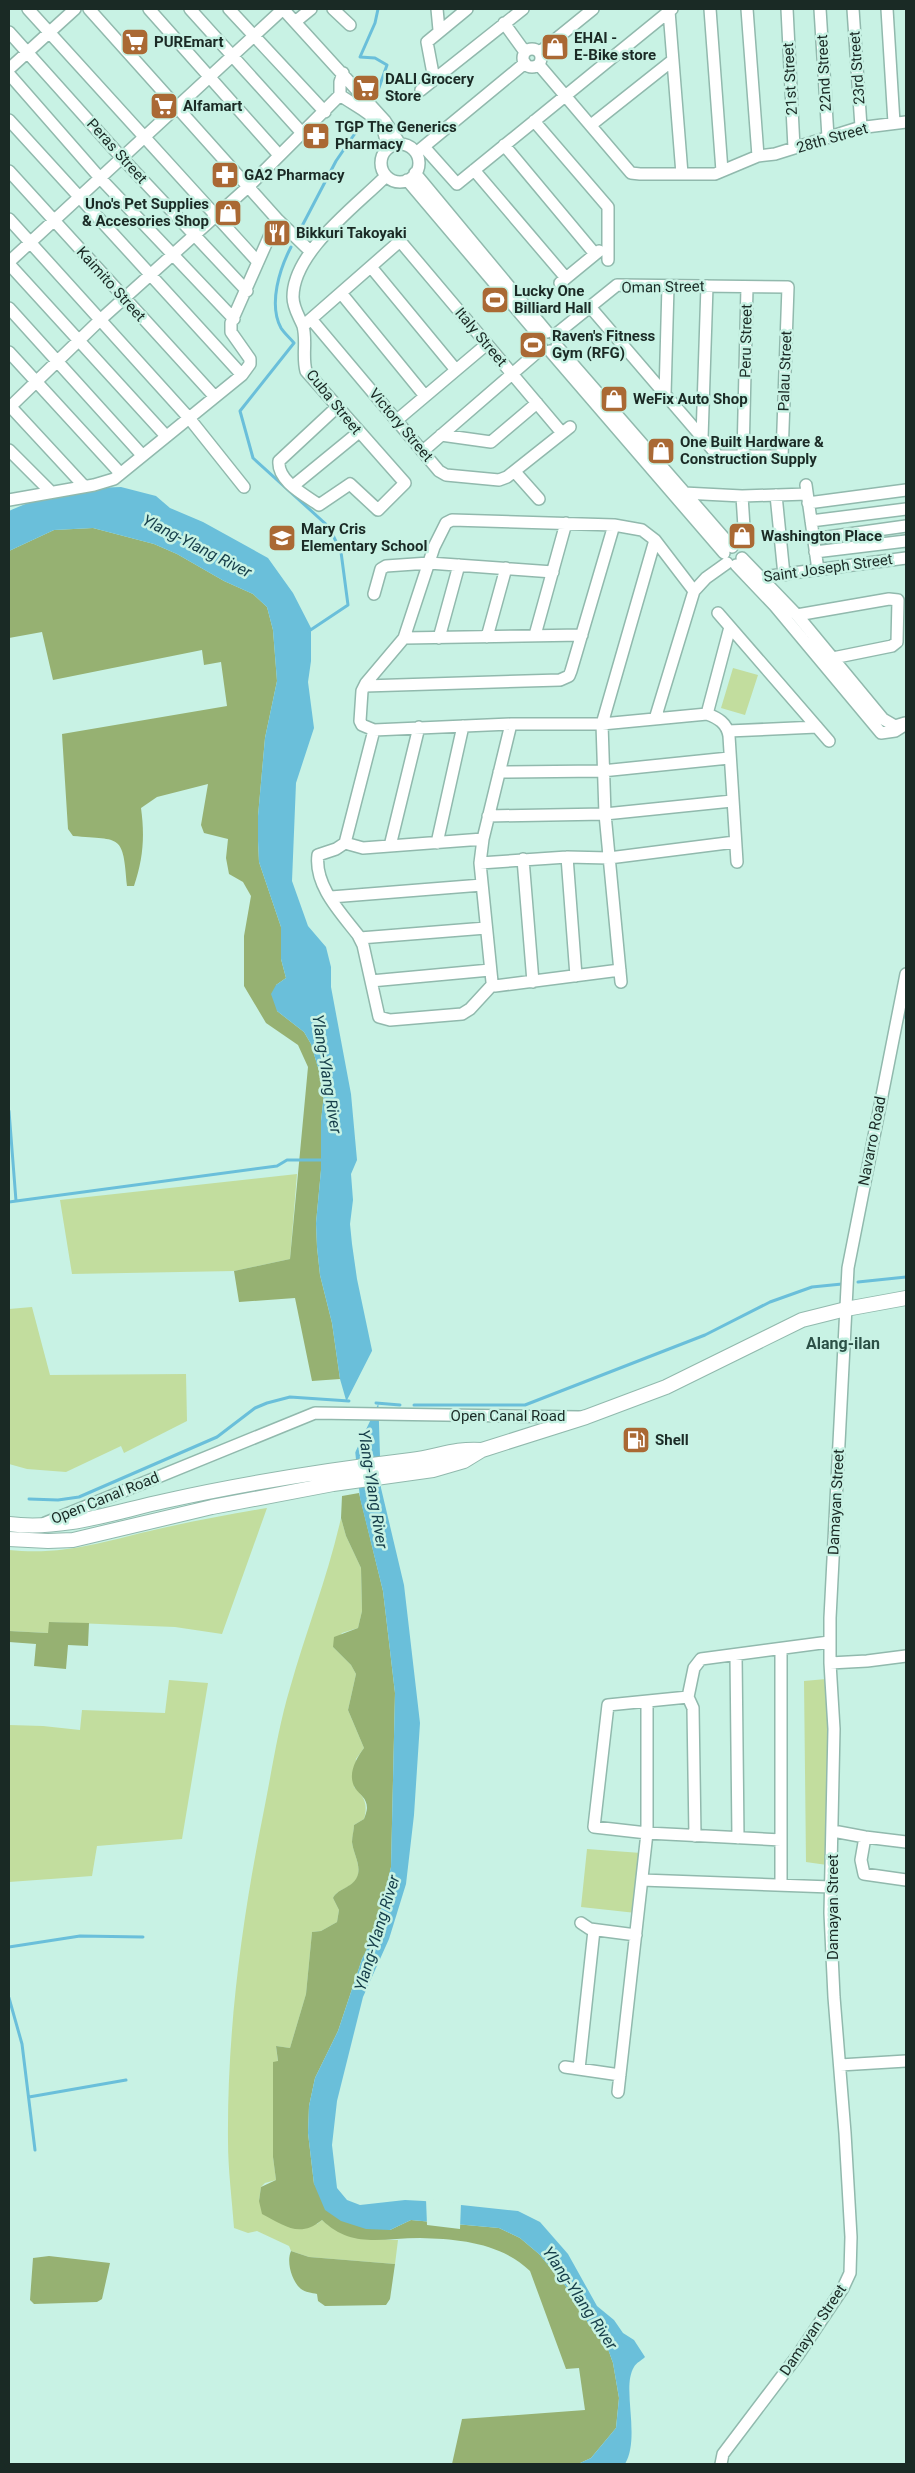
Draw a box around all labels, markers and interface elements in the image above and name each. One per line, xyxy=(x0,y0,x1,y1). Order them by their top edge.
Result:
supermarket icon: PUREmart xyxy=(120,27,150,57)
place label: EHAI - E-Bike store xyxy=(574,29,656,64)
street label: 23rd Street xyxy=(845,31,869,105)
shop icon: EHAI - E-Bike store xyxy=(540,32,570,62)
place label: PUREmart xyxy=(154,33,224,51)
street label: 22nd Street xyxy=(813,34,835,112)
street label: 21st Street xyxy=(779,42,801,116)
place label: DALI Grocery Store xyxy=(385,70,474,105)
supermarket icon: DALI Grocery Store xyxy=(351,73,381,103)
supermarket icon: Alfamart xyxy=(149,91,179,121)
place label: Alfamart xyxy=(183,97,242,115)
street label: Peras Street xyxy=(83,115,151,187)
place label: TGP The Generics Pharmacy xyxy=(335,118,457,153)
street label: 28th Street xyxy=(794,119,870,157)
pharmacy icon: TGP The Generics Pharmacy xyxy=(301,121,331,151)
pharmacy icon: GA2 Pharmacy xyxy=(210,160,240,190)
place label: GA2 Pharmacy xyxy=(244,166,345,184)
place label: Uno's Pet Supplies & Accesories Shop xyxy=(82,195,209,230)
shop icon: Uno's Pet Supplies & Accesories Shop xyxy=(213,198,243,228)
restaurant icon: Bikkuri Takoyaki xyxy=(262,218,292,248)
place label: Bikkuri Takoyaki xyxy=(296,224,407,242)
street label: Kaimito Street xyxy=(73,243,149,325)
street label: Oman Street xyxy=(621,277,705,297)
place label: Lucky One Billiard Hall xyxy=(514,282,592,317)
sports icon: Lucky One Billiard Hall xyxy=(480,285,510,315)
street label: Italy Street xyxy=(451,304,511,370)
street label: Peru Street xyxy=(736,304,756,378)
place label: Raven's Fitness Gym (RFG) xyxy=(552,327,656,362)
sports icon: Raven's Fitness Gym (RFG) xyxy=(518,330,548,360)
street label: Palau Street xyxy=(775,330,795,412)
street label: Cuba Street xyxy=(302,366,366,438)
shop icon: WeFix Auto Shop xyxy=(599,384,629,414)
street label: Victory Street xyxy=(365,385,437,465)
place label: WeFix Auto Shop xyxy=(633,390,748,408)
place label: One Built Hardware & Construction Supply xyxy=(680,433,824,468)
shop icon: One Built Hardware & Construction Supply xyxy=(646,436,676,466)
water label: Ylang-Ylang River xyxy=(139,510,255,582)
place label: Mary Cris Elementary School xyxy=(301,520,427,555)
shop icon: Washington Place xyxy=(727,521,757,551)
school or university icon: Mary Cris Elementary School xyxy=(267,523,297,553)
place label: Washington Place xyxy=(761,527,882,545)
street label: Saint Joseph Street xyxy=(762,550,894,586)
water label: Ylang-Ylang River xyxy=(308,1013,346,1136)
street label: Navarro Road xyxy=(855,1095,889,1187)
district label: Alang-ilan xyxy=(806,1334,880,1353)
street label: Open Canal Road xyxy=(451,1407,565,1425)
fuel station icon: Shell xyxy=(621,1425,651,1455)
water label: Ylang-Ylang River xyxy=(354,1428,392,1551)
place label: Shell xyxy=(655,1431,689,1449)
street label: Damayan Street xyxy=(824,1449,848,1555)
street label: Open Canal Road xyxy=(48,1468,162,1528)
street label: Damayan Street xyxy=(824,1854,842,1960)
water label: Ylang-Ylang River xyxy=(350,1872,404,1993)
water label: Ylang-Ylang River xyxy=(539,2243,622,2354)
street label: Damayan Street xyxy=(776,2281,850,2379)

